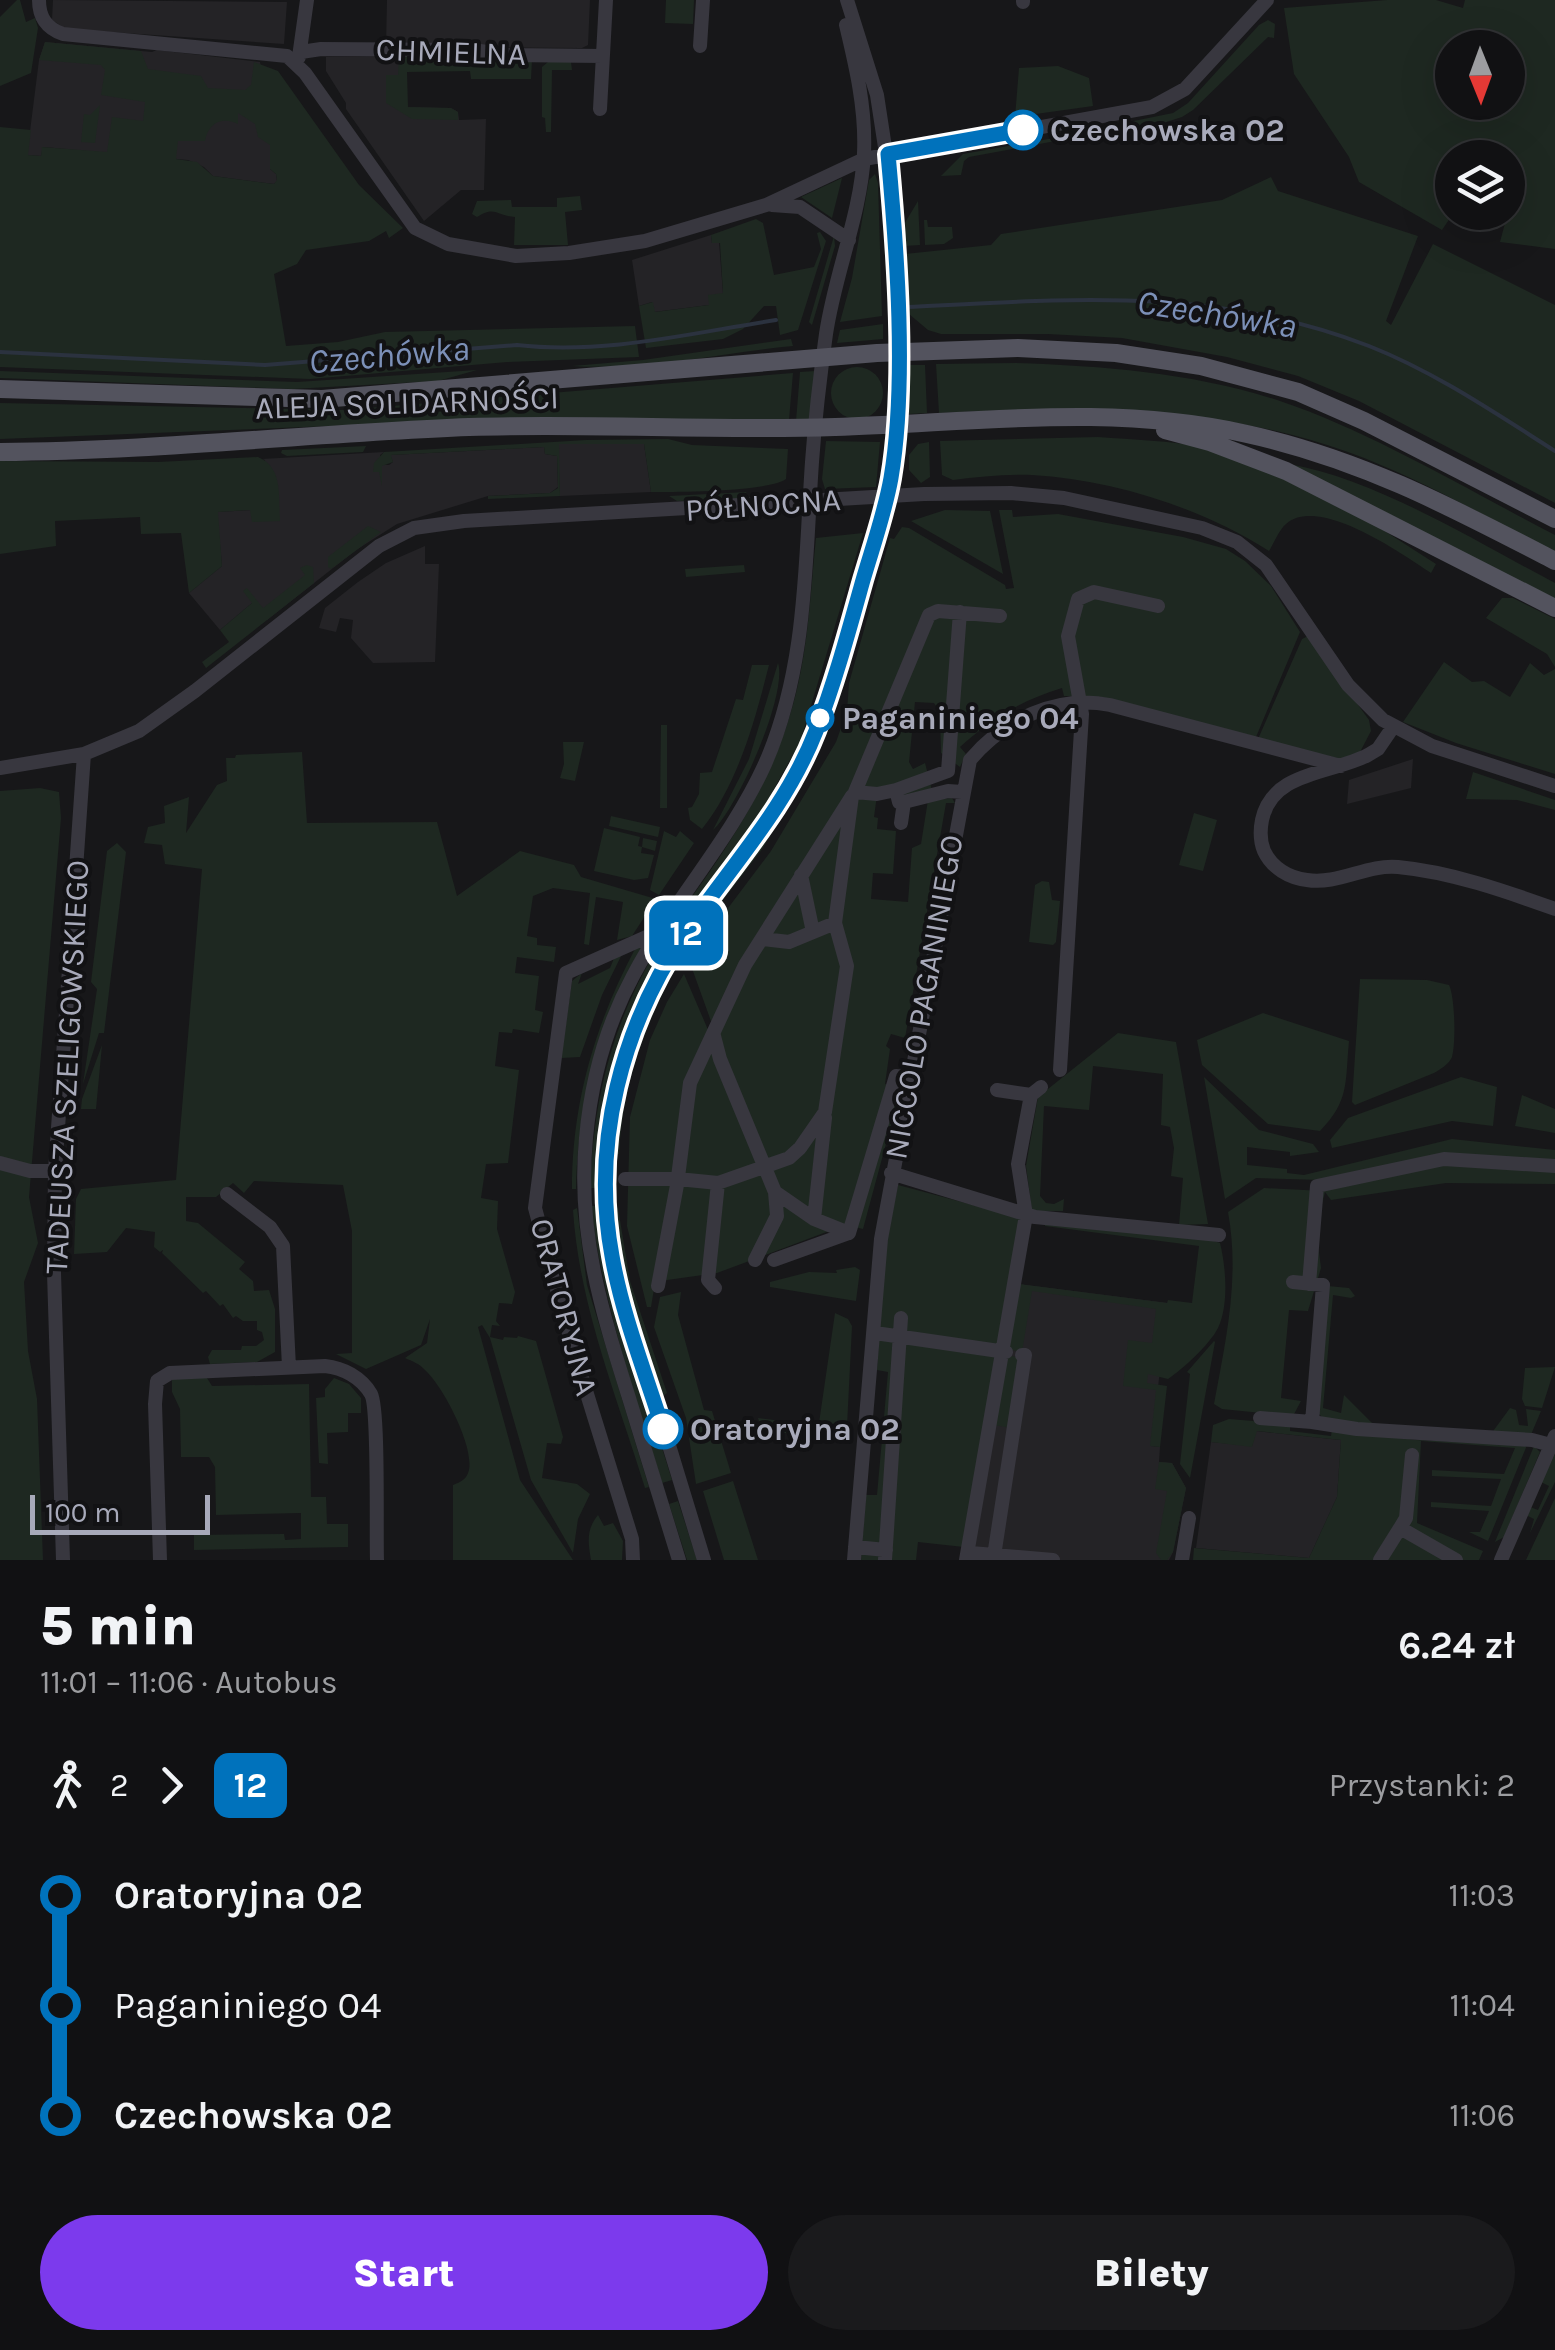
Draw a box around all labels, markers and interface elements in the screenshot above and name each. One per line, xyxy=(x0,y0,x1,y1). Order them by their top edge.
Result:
north arrow xyxy=(1435,30,1525,120)
map controls xyxy=(1435,30,1525,230)
street label: CHMIELNA xyxy=(375,31,527,73)
marker: Czechowska 02 xyxy=(1004,111,1042,149)
place label: Czechowska 02 xyxy=(1050,112,1285,149)
button: layers xyxy=(1435,140,1525,230)
water label: Czechówka xyxy=(1134,281,1300,347)
water label: Czechówka xyxy=(307,328,471,382)
street label: ALEJA SOLIDARNOŚCI xyxy=(255,377,559,427)
street label: PÓŁNOCNA xyxy=(684,479,842,529)
place label: Paganiniego 04 xyxy=(842,700,1079,737)
marker: Paganiniego 04 xyxy=(807,705,833,731)
street label: NICCOLO PAGANINIEGO xyxy=(877,832,971,1162)
street label: TADEUSZA SZELIGOWSKIEGO xyxy=(38,859,96,1275)
line badge: 12 xyxy=(641,900,731,966)
text: 12 xyxy=(669,913,703,954)
street label: ORATORYJNA xyxy=(523,1214,605,1400)
marker: Oratoryjna 02 xyxy=(644,1410,682,1448)
place label: Oratoryjna 02 xyxy=(690,1411,900,1448)
scale bar xyxy=(30,1490,210,1534)
text: 100 m xyxy=(45,1496,120,1529)
text: 5 min xyxy=(40,1594,196,1658)
text: 6.24 zł xyxy=(1398,1623,1515,1668)
text: 11:01 – 11:06 · Autobus xyxy=(40,1664,338,1701)
icon: walk xyxy=(40,1758,95,1813)
icon: forward xyxy=(144,1758,199,1813)
text: 12 xyxy=(234,1765,267,1806)
text: 2 xyxy=(110,1767,129,1804)
text: Przystanki: 2 xyxy=(1329,1767,1515,1804)
text: Oratoryjna 02 xyxy=(114,1873,363,1918)
text: 11:03 xyxy=(1449,1877,1515,1914)
text: Paganiniego 04 xyxy=(114,1983,381,2028)
text: 11:04 xyxy=(1450,1987,1515,2024)
text: Czechowska 02 xyxy=(114,2093,393,2138)
text: 11:06 xyxy=(1449,2097,1515,2134)
button: Start xyxy=(40,2215,768,2330)
button: Bilety xyxy=(788,2215,1515,2330)

